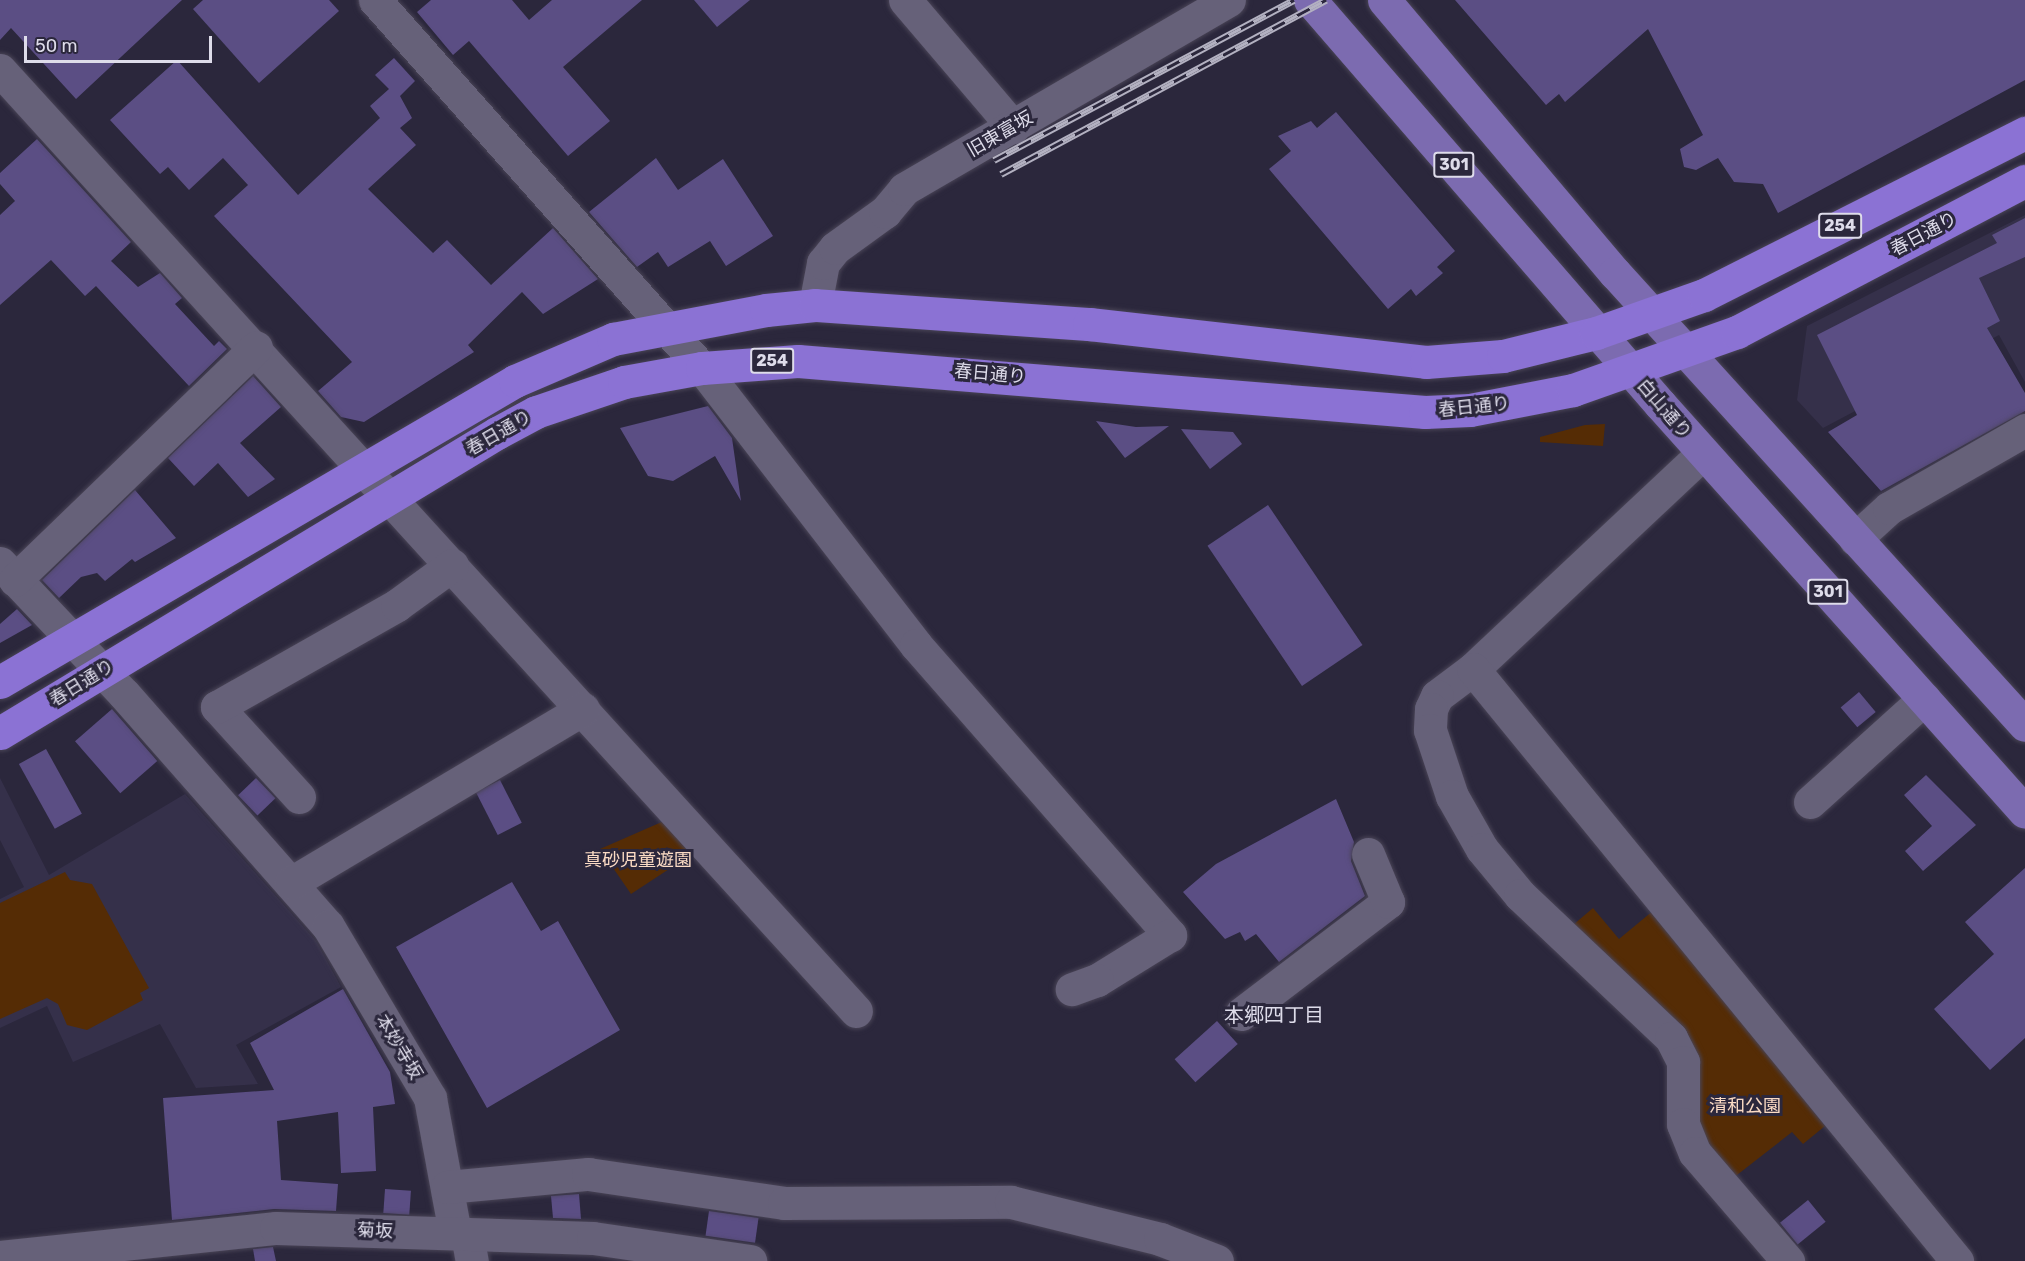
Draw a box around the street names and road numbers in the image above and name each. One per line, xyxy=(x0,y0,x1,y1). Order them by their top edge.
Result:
street label: 旧東富坂 xyxy=(963,107,1037,161)
road number: 301 xyxy=(1433,152,1475,178)
street label: 春日通り xyxy=(1887,208,1961,260)
road number: 254 xyxy=(1818,213,1862,239)
road number: 254 xyxy=(750,348,794,374)
street label: 春日通り xyxy=(953,360,1027,388)
street label: 白山通り xyxy=(1632,375,1696,443)
street label: 春日通り xyxy=(1437,392,1511,422)
street label: 春日通り xyxy=(462,406,536,460)
road number: 301 xyxy=(1807,579,1849,605)
street label: 春日通り xyxy=(46,655,118,711)
street label: 本妙寺坂 xyxy=(371,1011,427,1083)
street label: 菊坂 xyxy=(357,1220,393,1242)

